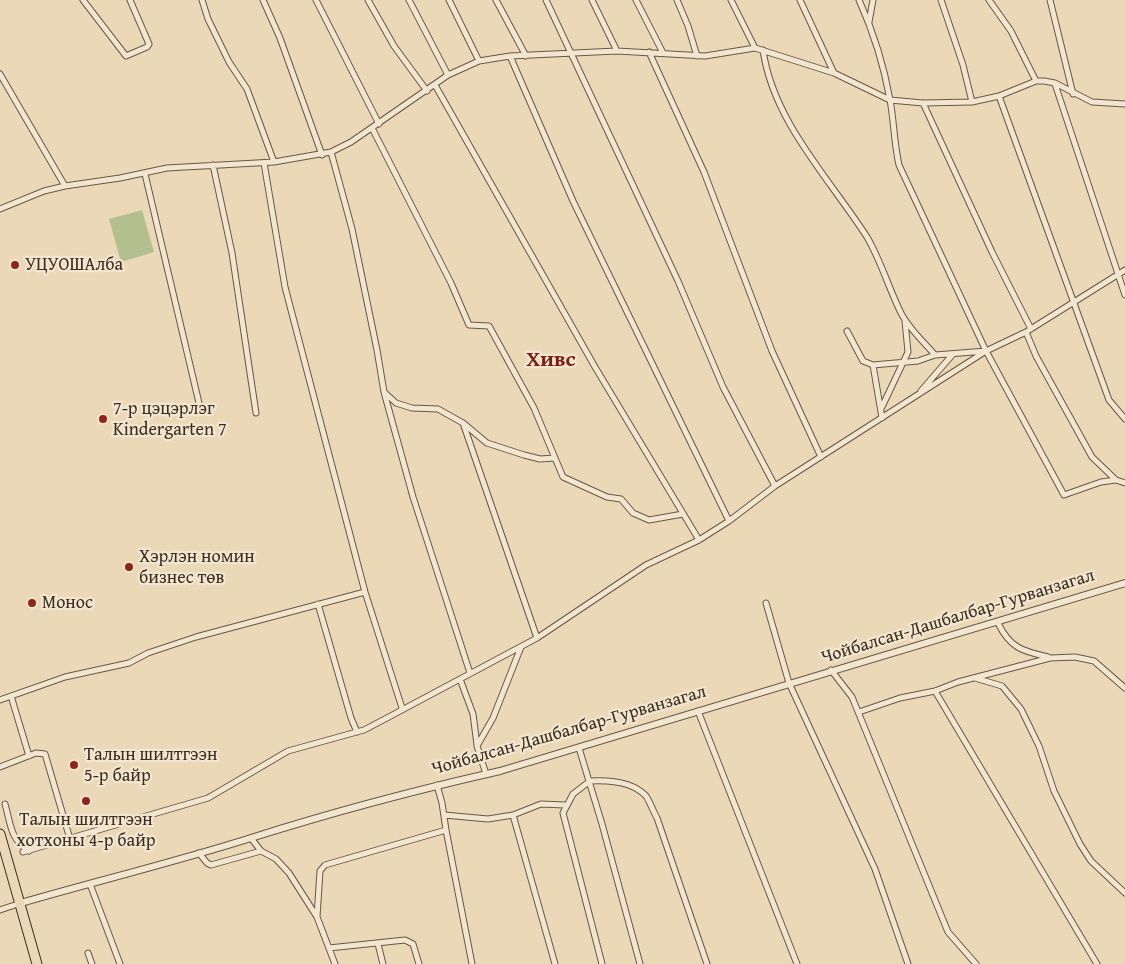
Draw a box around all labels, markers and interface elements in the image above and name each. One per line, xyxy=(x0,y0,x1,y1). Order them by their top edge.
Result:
place label: УЦУОШАлба xyxy=(25,254,123,276)
marker: УЦУОШАлба xyxy=(9,259,21,271)
district label: Хивс xyxy=(526,347,576,373)
place label: 7-р цэцэрлэг Kindergarten 7 xyxy=(113,398,227,440)
marker: 7-р цэцэрлэг Kindergarten 7 xyxy=(97,413,109,425)
place label: Хэрлэн номин бизнес төв xyxy=(139,546,255,588)
marker: Хэрлэн номин бизнес төв xyxy=(123,561,135,573)
street label: Чойбалсан-Дашбалбар-Гурванзагал xyxy=(819,565,1097,669)
place label: Монос xyxy=(42,592,93,614)
marker: Монос xyxy=(26,597,38,609)
street label: Чойбалсан-Дашбалбар-Гурванзагал xyxy=(429,681,709,781)
place label: Талын шилтгээн 5-р байр xyxy=(84,744,217,786)
marker: Талын шилтгээн 5-р байр xyxy=(68,759,80,771)
marker: Талын шилтгээн хотхоны 4-р байр xyxy=(80,795,92,807)
place label: Талын шилтгээн хотхоны 4-р байр xyxy=(16,809,156,852)

